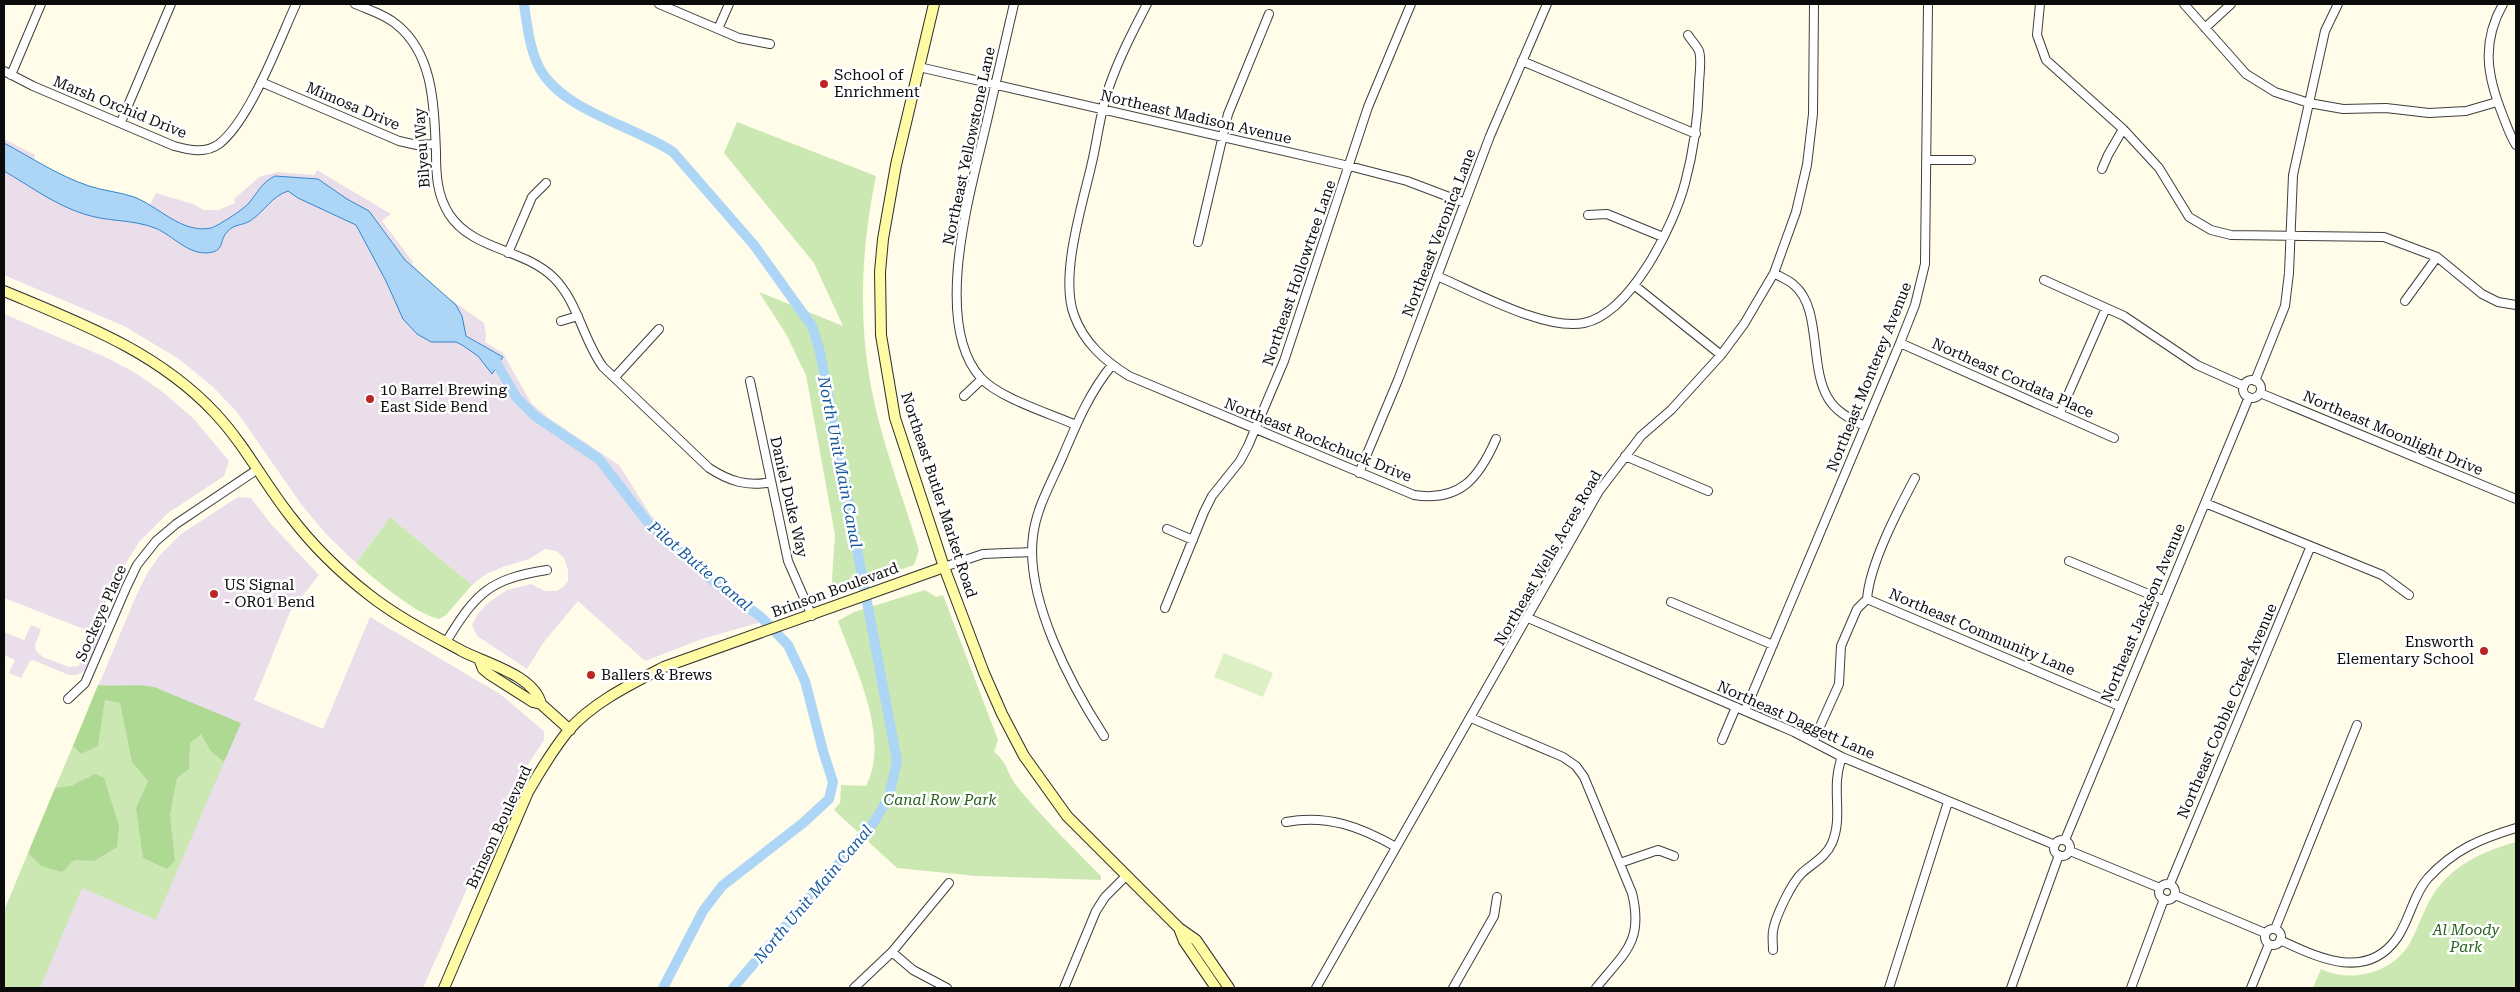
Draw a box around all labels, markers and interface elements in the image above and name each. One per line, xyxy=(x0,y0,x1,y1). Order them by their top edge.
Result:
street label: Northeast Yellowstone Lane xyxy=(939,45,999,247)
place label: School of Enrichment xyxy=(834,66,920,101)
street label: Marsh Orchid Drive xyxy=(51,72,189,142)
street label: Mimosa Drive xyxy=(303,78,403,134)
marker: School of Enrichment xyxy=(818,78,830,90)
street label: Northeast Madison Avenue xyxy=(1099,86,1293,148)
street label: Bilyeu Way xyxy=(410,107,434,189)
street label: Northeast Veronica Lane xyxy=(1399,146,1479,320)
street label: Northeast Hollowtree Lane xyxy=(1259,178,1339,368)
street label: Northeast Monterey Avenue xyxy=(1823,280,1915,474)
street label: Northeast Cordata Place xyxy=(1929,334,2097,422)
water label: North Unit Main Canal xyxy=(814,374,866,550)
place label: 10 Barrel Brewing East Side Bend xyxy=(380,381,507,416)
street label: Northeast Moonlight Drive xyxy=(2300,387,2486,479)
street label: Northeast Butler Market Road xyxy=(897,390,981,600)
marker: 10 Barrel Brewing East Side Bend xyxy=(364,393,376,405)
street label: Northeast Rockchuck Drive xyxy=(1222,394,1414,486)
street label: Daniel Duke Way xyxy=(766,435,812,560)
street label: Northeast Wells Acres Road xyxy=(1490,467,1606,649)
water label: Pilot Butte Canal xyxy=(644,517,756,615)
street label: Northeast Jackson Avenue xyxy=(2097,521,2189,705)
street label: Brinson Boulevard xyxy=(769,559,901,621)
street label: Sockeye Place xyxy=(72,562,130,664)
place label: US Signal - OR01 Bend xyxy=(224,576,315,611)
street label: Northeast Community Lane xyxy=(1886,585,2078,679)
marker: US Signal - OR01 Bend xyxy=(208,588,220,600)
street label: Northeast Cobble Creek Avenue xyxy=(2173,601,2281,821)
place label: Ensworth Elementary School xyxy=(2336,633,2474,668)
marker: Ensworth Elementary School xyxy=(2478,645,2490,657)
place label: Ballers & Brews xyxy=(601,666,712,684)
marker: Ballers & Brews xyxy=(585,669,597,681)
street label: Northeast Daggett Lane xyxy=(1714,677,1878,763)
street label: Brinson Boulevard xyxy=(463,762,536,891)
park label: Canal Row Park xyxy=(884,791,997,809)
water label: North Unit Main Canal xyxy=(749,821,876,968)
park label: Al Moody Park xyxy=(2432,921,2500,956)

